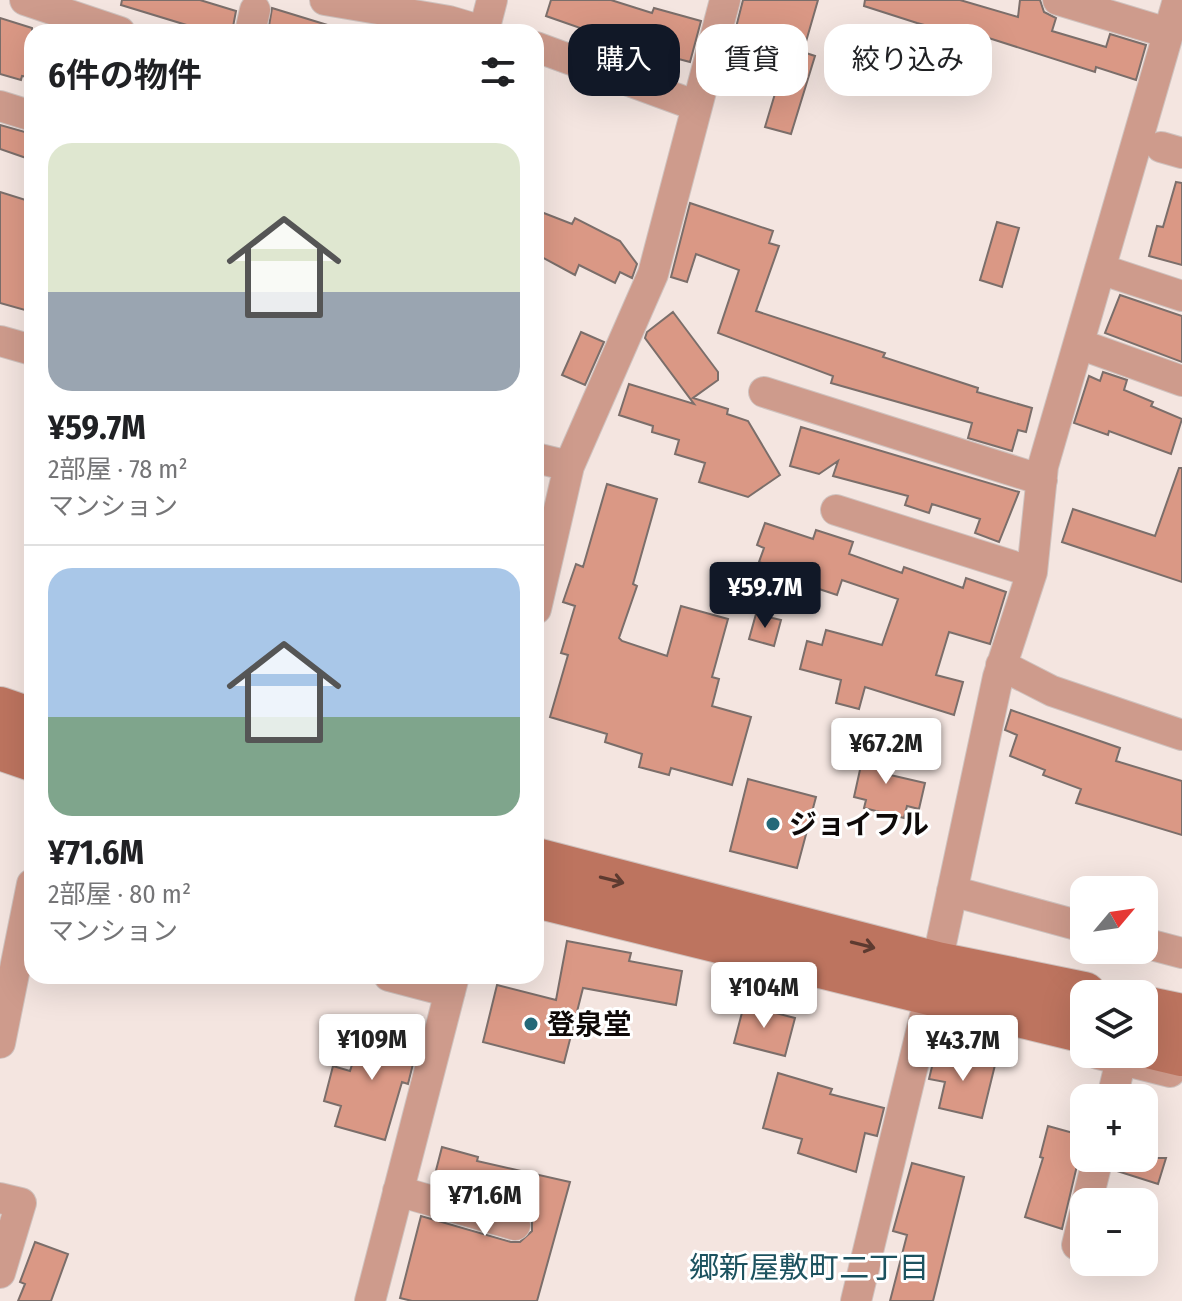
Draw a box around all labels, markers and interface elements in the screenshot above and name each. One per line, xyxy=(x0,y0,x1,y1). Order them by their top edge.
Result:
chip: 購入 xyxy=(568,24,680,96)
chip: 賃貸 xyxy=(696,24,808,96)
chip: 絞り込み xyxy=(824,24,992,96)
icon: filters xyxy=(476,50,520,94)
text: 6件の物件 xyxy=(48,55,202,96)
icon: home xyxy=(212,195,356,339)
text: ¥59.7M xyxy=(48,407,146,448)
text: 2部屋 · 78 m² xyxy=(48,454,188,485)
text: マンション xyxy=(48,491,178,522)
pin: ¥59.7M xyxy=(700,562,830,630)
text: ¥59.7M xyxy=(728,572,802,603)
icon: home xyxy=(212,620,356,764)
pin: ¥67.2M xyxy=(821,718,951,786)
text: ¥67.2M xyxy=(849,728,923,759)
place label: ジョイフル xyxy=(789,808,929,841)
marker: ジョイフル xyxy=(764,815,782,833)
text: ¥71.6M xyxy=(48,832,144,873)
one-way arrow xyxy=(598,873,624,888)
north arrow xyxy=(1070,876,1158,964)
map controls xyxy=(1070,876,1158,1276)
text: 2部屋 · 80 m² xyxy=(48,879,191,910)
text: マンション xyxy=(48,916,178,947)
one-way arrow xyxy=(850,938,876,953)
pin: ¥104M xyxy=(708,962,820,1030)
text: ¥104M xyxy=(729,972,799,1003)
button: layers xyxy=(1070,980,1158,1068)
place label: 登泉堂 xyxy=(547,1008,631,1041)
pin: ¥109M xyxy=(316,1014,428,1082)
marker: 登泉堂 xyxy=(522,1015,540,1033)
pin: ¥43.7M xyxy=(898,1015,1028,1083)
text: ¥109M xyxy=(337,1024,407,1055)
text: ¥43.7M xyxy=(926,1025,1000,1056)
button: + xyxy=(1070,1084,1158,1172)
pin: ¥71.6M xyxy=(420,1170,550,1238)
text: ¥71.6M xyxy=(448,1180,522,1211)
button: − xyxy=(1070,1188,1158,1276)
district label: 郷新屋敷町二丁目 xyxy=(689,1250,929,1286)

